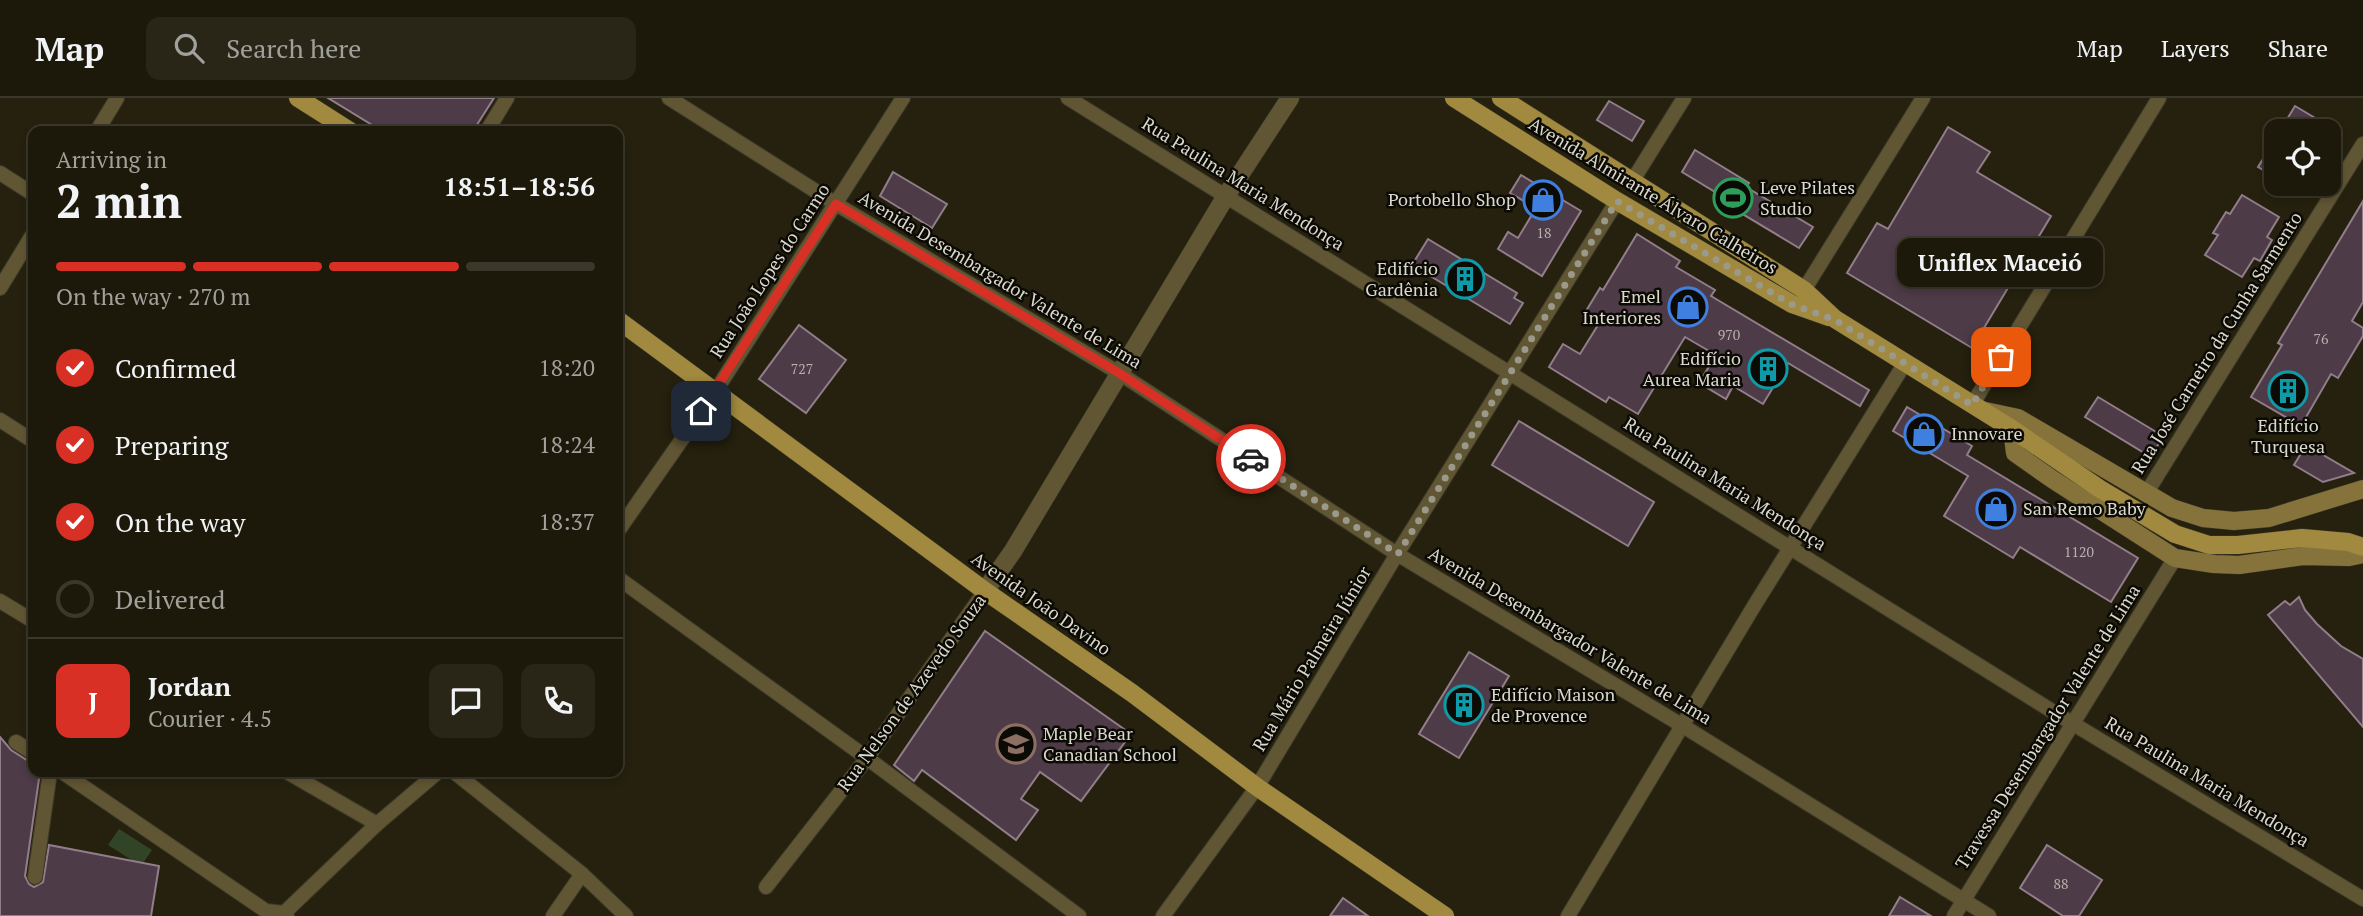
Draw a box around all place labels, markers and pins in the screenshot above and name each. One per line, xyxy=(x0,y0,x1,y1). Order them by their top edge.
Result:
place label: Leve Pilates Studio xyxy=(1760,175,1855,220)
sports icon: Leve Pilates Studio xyxy=(1712,177,1754,219)
shop icon: Portobello Shop xyxy=(1522,179,1564,221)
place label: Portobello Shop xyxy=(1388,187,1516,211)
callout: Uniflex Maceió xyxy=(1898,238,2104,287)
place label: Edifício Gardênia xyxy=(1365,256,1438,301)
building icon: Edifício Gardênia xyxy=(1444,258,1486,300)
place label: Emel Interiores xyxy=(1582,284,1661,329)
shop icon: Emel Interiores xyxy=(1667,286,1709,328)
pin xyxy=(1971,327,2031,387)
place label: Edifício Aurea Maria xyxy=(1643,346,1741,391)
building icon: Edifício Aurea Maria xyxy=(1747,348,1789,390)
building icon: Edifício Turquesa xyxy=(2267,370,2309,412)
pin xyxy=(671,381,731,441)
shop icon: Innovare xyxy=(1903,413,1945,455)
place label: Edifício Turquesa xyxy=(2251,413,2325,458)
place label: Innovare xyxy=(1951,421,2023,445)
shop icon: San Remo Baby xyxy=(1975,488,2017,530)
place label: San Remo Baby xyxy=(2023,496,2146,520)
place label: Edifício Maison de Provence xyxy=(1491,682,1615,727)
building icon: Edifício Maison de Provence xyxy=(1443,684,1485,726)
place label: Maple Bear Canadian School xyxy=(1043,721,1177,766)
school or university icon: Maple Bear Canadian School xyxy=(995,723,1037,765)

